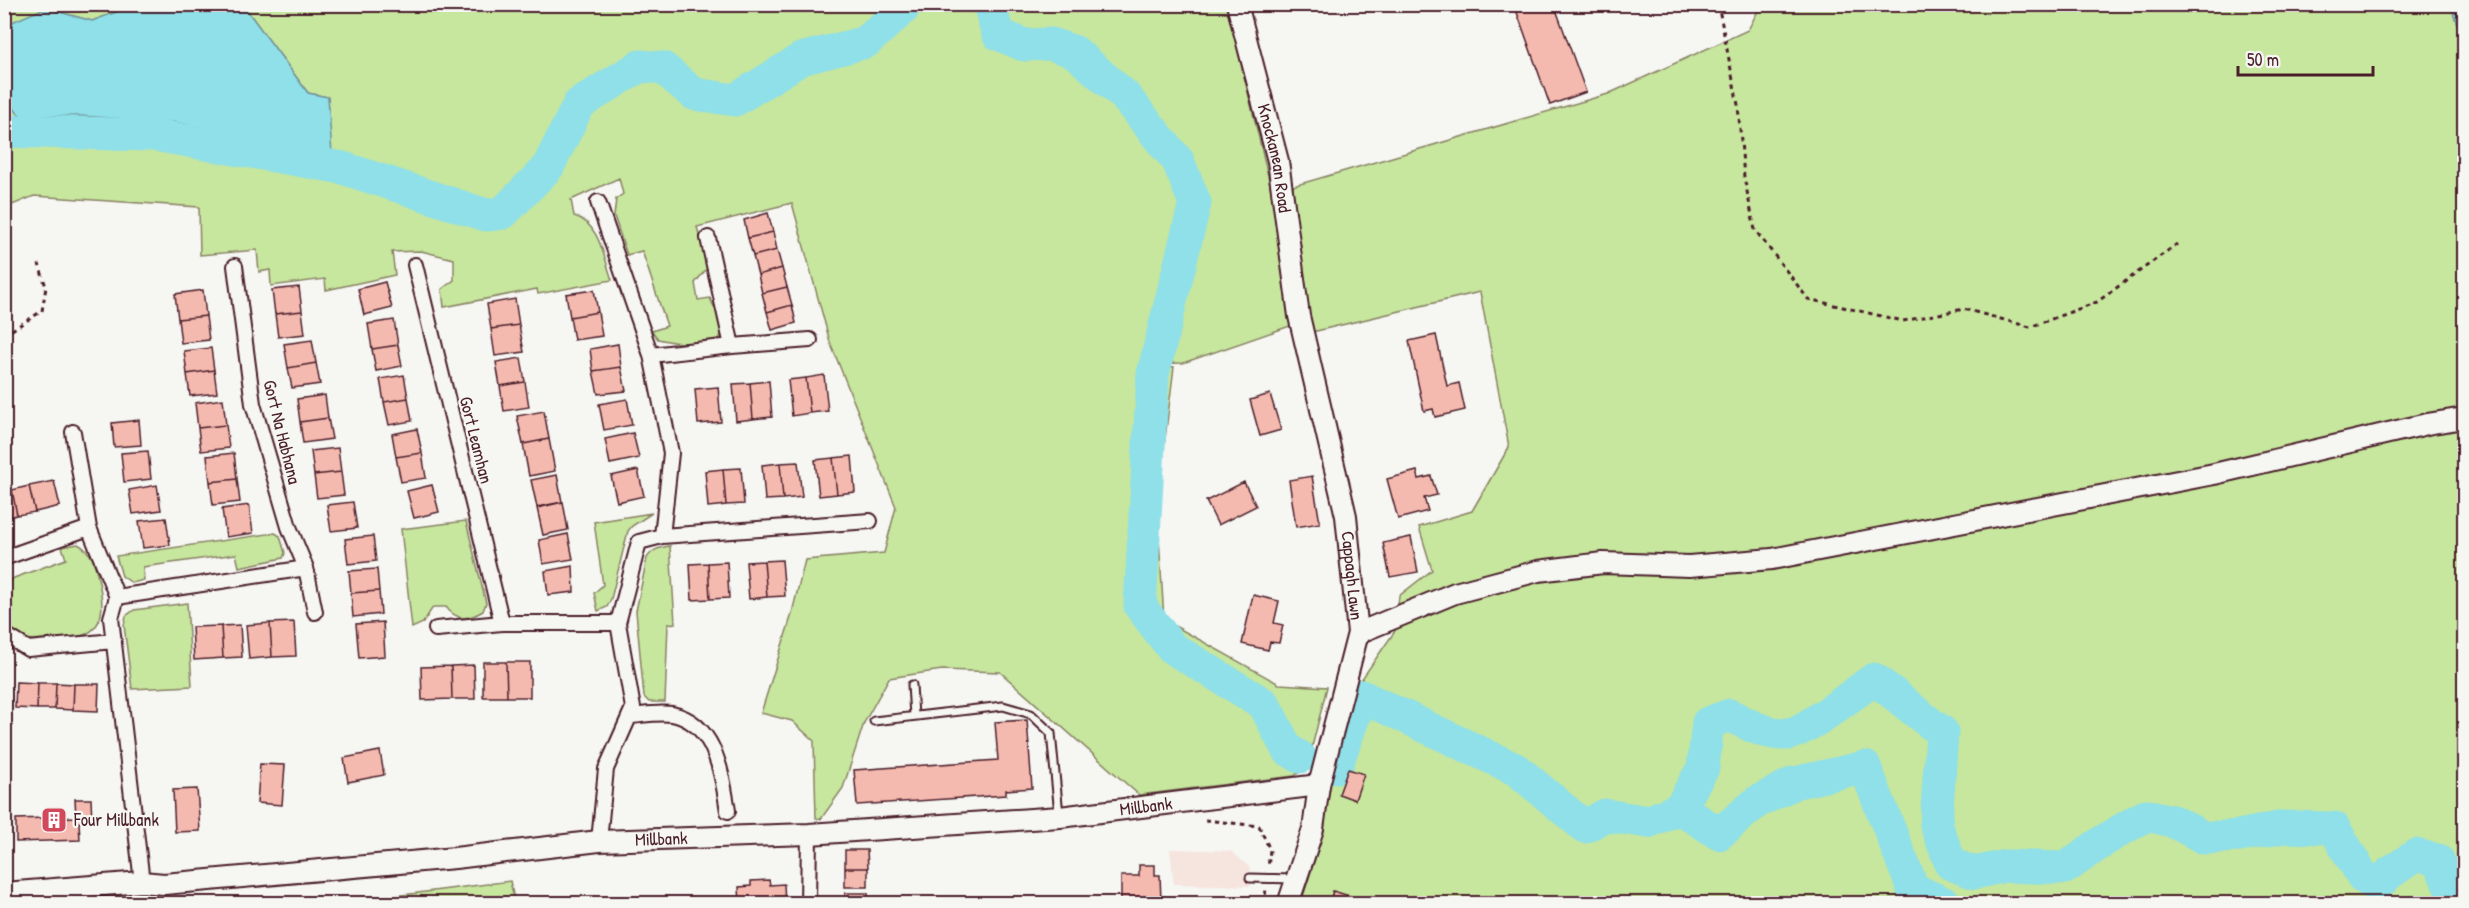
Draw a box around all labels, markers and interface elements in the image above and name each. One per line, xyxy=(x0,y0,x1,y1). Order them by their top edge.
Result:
scale bar xyxy=(2238,39,2373,77)
text: 50 m xyxy=(2247,47,2279,72)
street label: Knockanean Road xyxy=(1252,101,1298,214)
street label: Gort Na Habhana xyxy=(257,377,308,487)
street label: Gort Leamhan xyxy=(454,394,499,486)
street label: Cappagh Lawn xyxy=(1336,530,1370,621)
street label: Millbank xyxy=(1118,790,1174,822)
building icon: Four Millbank xyxy=(39,805,69,835)
place label: Four Millbank xyxy=(73,807,159,832)
street label: Millbank xyxy=(635,825,688,852)

